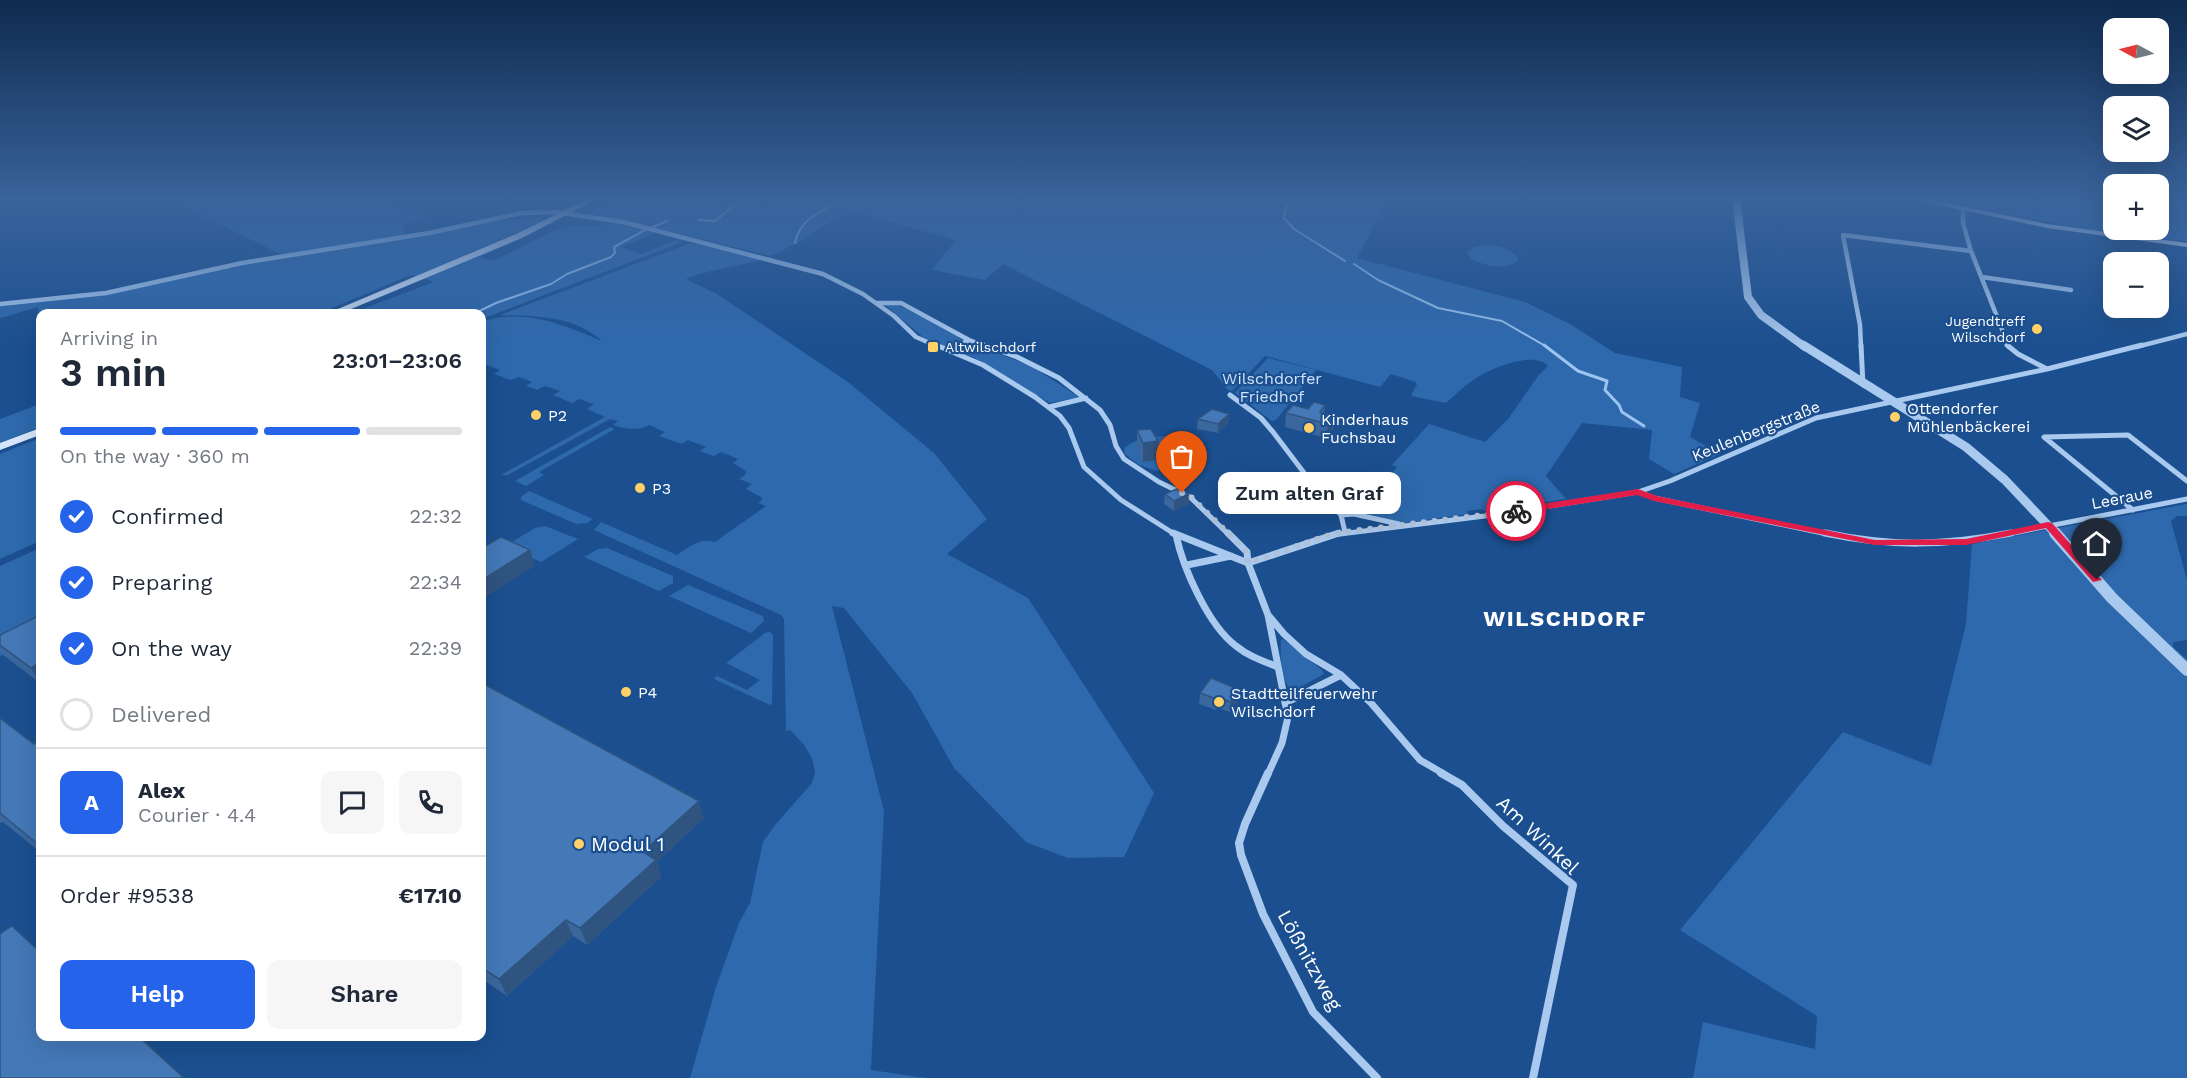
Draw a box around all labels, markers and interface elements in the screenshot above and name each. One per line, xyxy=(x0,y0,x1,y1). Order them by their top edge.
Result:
north arrow xyxy=(2103,18,2169,84)
map controls xyxy=(2103,18,2169,318)
button: layers xyxy=(2103,96,2169,162)
button: + xyxy=(2103,174,2169,240)
button: − xyxy=(2103,252,2169,318)
place label: Jugendtreff Wilschdorf xyxy=(1945,313,2025,345)
marker: Jugendtreff Wilschdorf xyxy=(2030,322,2044,336)
text: Arriving in xyxy=(60,326,158,350)
place label: Altwilschdorf xyxy=(945,339,1037,355)
marker: Altwilschdorf xyxy=(926,340,940,354)
text: 23:01–23:06 xyxy=(332,348,462,373)
text: 3 min xyxy=(60,350,167,395)
park label: Wilschdorfer Friedhof xyxy=(1222,369,1322,406)
street label: Keulenbergstraße xyxy=(1689,397,1823,465)
place label: Ottendorfer Mühlenbäckerei xyxy=(1907,399,2030,436)
place label: P2 xyxy=(548,406,567,425)
marker: P2 xyxy=(529,408,543,422)
place label: Kinderhaus Fuchsbau xyxy=(1321,410,1409,447)
marker: Ottendorfer Mühlenbäckerei xyxy=(1888,410,1902,424)
marker: Kinderhaus Fuchsbau xyxy=(1302,421,1316,435)
pin xyxy=(1156,431,1207,493)
icon: bag xyxy=(1165,440,1198,473)
text: On the way · 360 m xyxy=(60,444,250,468)
callout: Zum alten Graf xyxy=(1218,472,1401,514)
place label: P3 xyxy=(652,479,671,498)
marker: P3 xyxy=(633,481,647,495)
text: Zum alten Graf xyxy=(1235,481,1384,505)
courier xyxy=(1486,481,1546,541)
street label: Leeraue xyxy=(2090,483,2154,513)
icon: bike xyxy=(1500,495,1533,528)
icon: check xyxy=(60,500,93,533)
text: Confirmed xyxy=(111,504,224,529)
text: 22:32 xyxy=(409,504,462,528)
pin xyxy=(2071,518,2122,580)
icon: home xyxy=(2080,527,2113,560)
icon: check xyxy=(60,566,93,599)
text: Preparing xyxy=(111,570,212,595)
text: 22:34 xyxy=(409,570,462,594)
district label: WILSCHDORF xyxy=(1483,606,1647,631)
icon: check xyxy=(60,632,93,665)
text: On the way xyxy=(111,636,232,661)
text: 22:39 xyxy=(409,636,462,660)
place label: P4 xyxy=(638,683,658,702)
place label: Stadtteilfeuerwehr Wilschdorf xyxy=(1231,684,1378,721)
marker: P4 xyxy=(619,685,633,699)
marker: Stadtteilfeuerwehr Wilschdorf xyxy=(1212,695,1226,709)
text: Delivered xyxy=(111,702,211,727)
button: chat xyxy=(321,771,384,834)
button: phone xyxy=(399,771,462,834)
text: Alex xyxy=(138,778,185,803)
text: A xyxy=(84,790,99,815)
street label: Am Winkel xyxy=(1492,791,1584,879)
text: Courier · 4.4 xyxy=(138,803,256,827)
place label: Modul 1 xyxy=(591,832,664,856)
marker: Modul 1 xyxy=(572,837,586,851)
text: Order #9538 xyxy=(60,883,194,908)
text: €17.10 xyxy=(399,883,462,908)
street label: Lößnitzweg xyxy=(1273,905,1348,1015)
button: Help xyxy=(60,960,255,1029)
button: Share xyxy=(267,960,462,1029)

